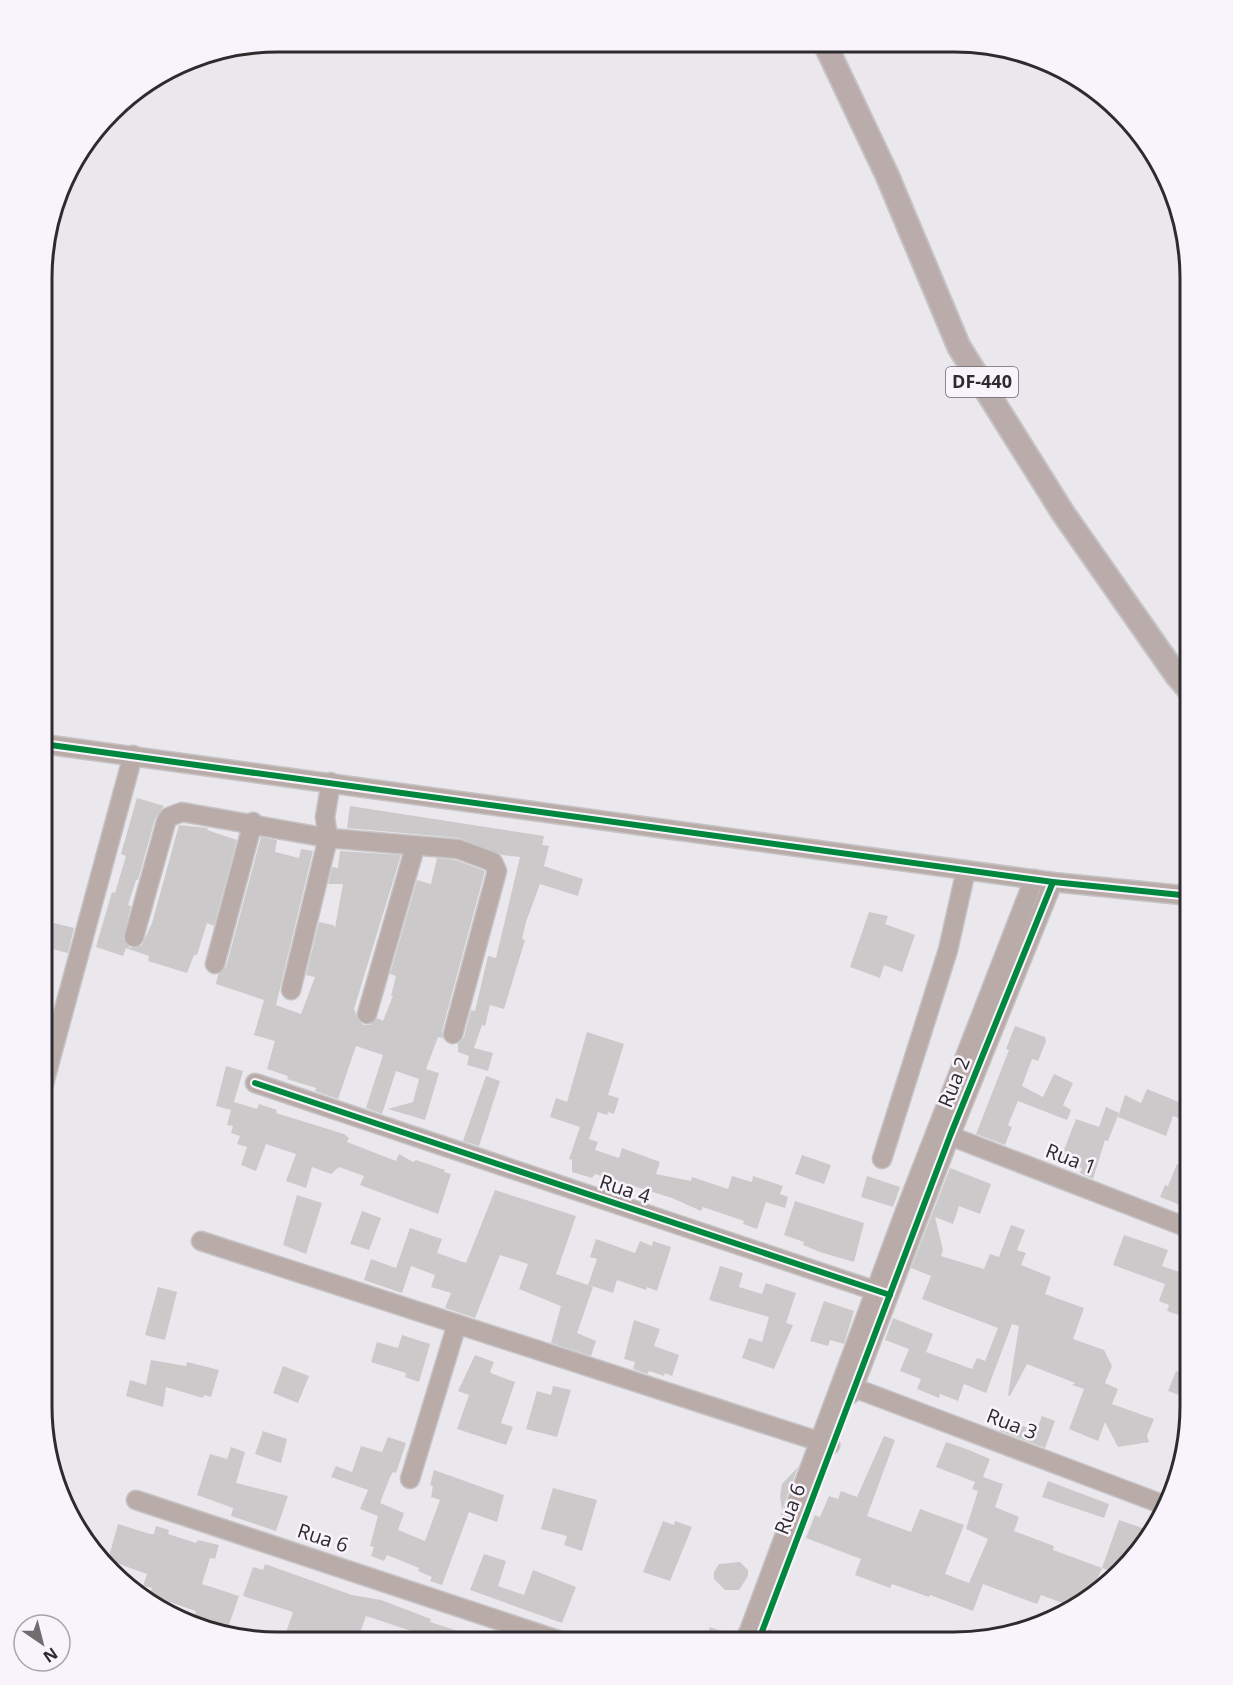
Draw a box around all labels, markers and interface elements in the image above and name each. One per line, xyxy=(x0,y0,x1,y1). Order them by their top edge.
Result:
road number: DF-440 xyxy=(946,367,1018,397)
street label: Rua 2 xyxy=(931,1052,976,1111)
street label: Rua 1 xyxy=(1042,1137,1100,1181)
street label: Rua 4 xyxy=(596,1168,655,1210)
street label: Rua 3 xyxy=(983,1402,1041,1446)
street label: Rua 6 xyxy=(768,1480,812,1538)
street label: Rua 6 xyxy=(294,1517,352,1558)
north arrow xyxy=(12,1613,72,1673)
text: N xyxy=(39,1643,62,1668)

